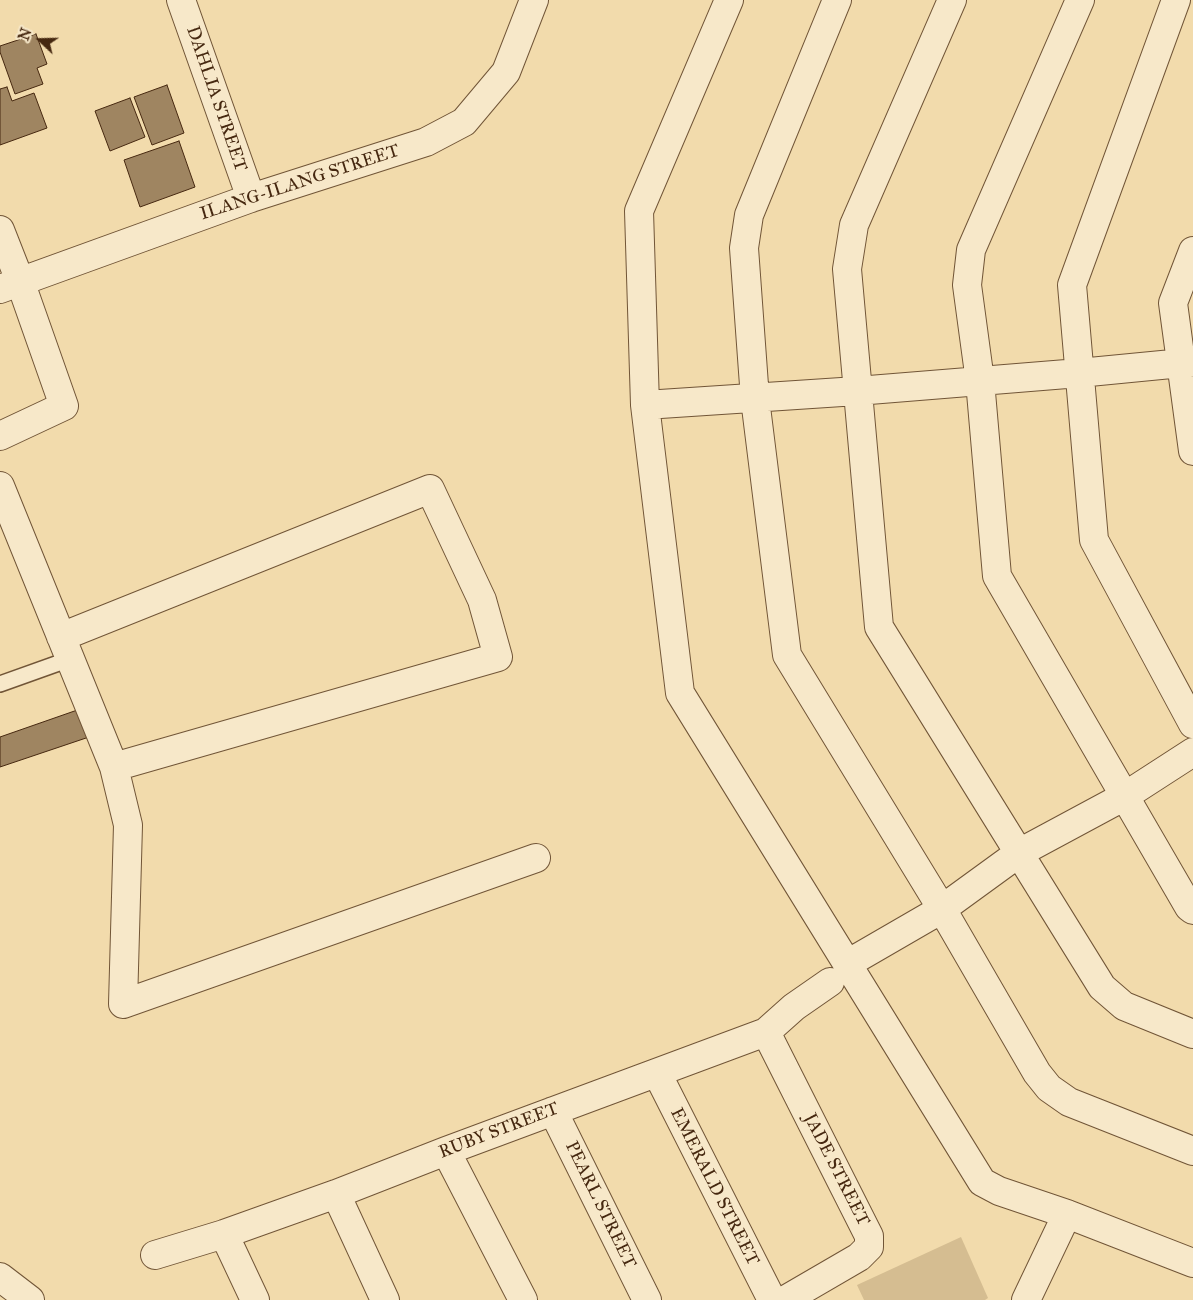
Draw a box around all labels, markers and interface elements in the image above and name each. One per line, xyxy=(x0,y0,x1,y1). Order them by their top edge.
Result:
north arrow xyxy=(15,15,65,65)
street label: DAHLIA STREET xyxy=(181,24,251,174)
text: N xyxy=(15,26,36,43)
street label: ILANG-ILANG STREET xyxy=(197,141,403,225)
street label: RUBY STREET xyxy=(436,1098,562,1164)
street label: EMERALD STREET xyxy=(665,1105,763,1269)
street label: JADE STREET xyxy=(798,1110,874,1230)
street label: PEARL STREET xyxy=(560,1138,640,1272)

